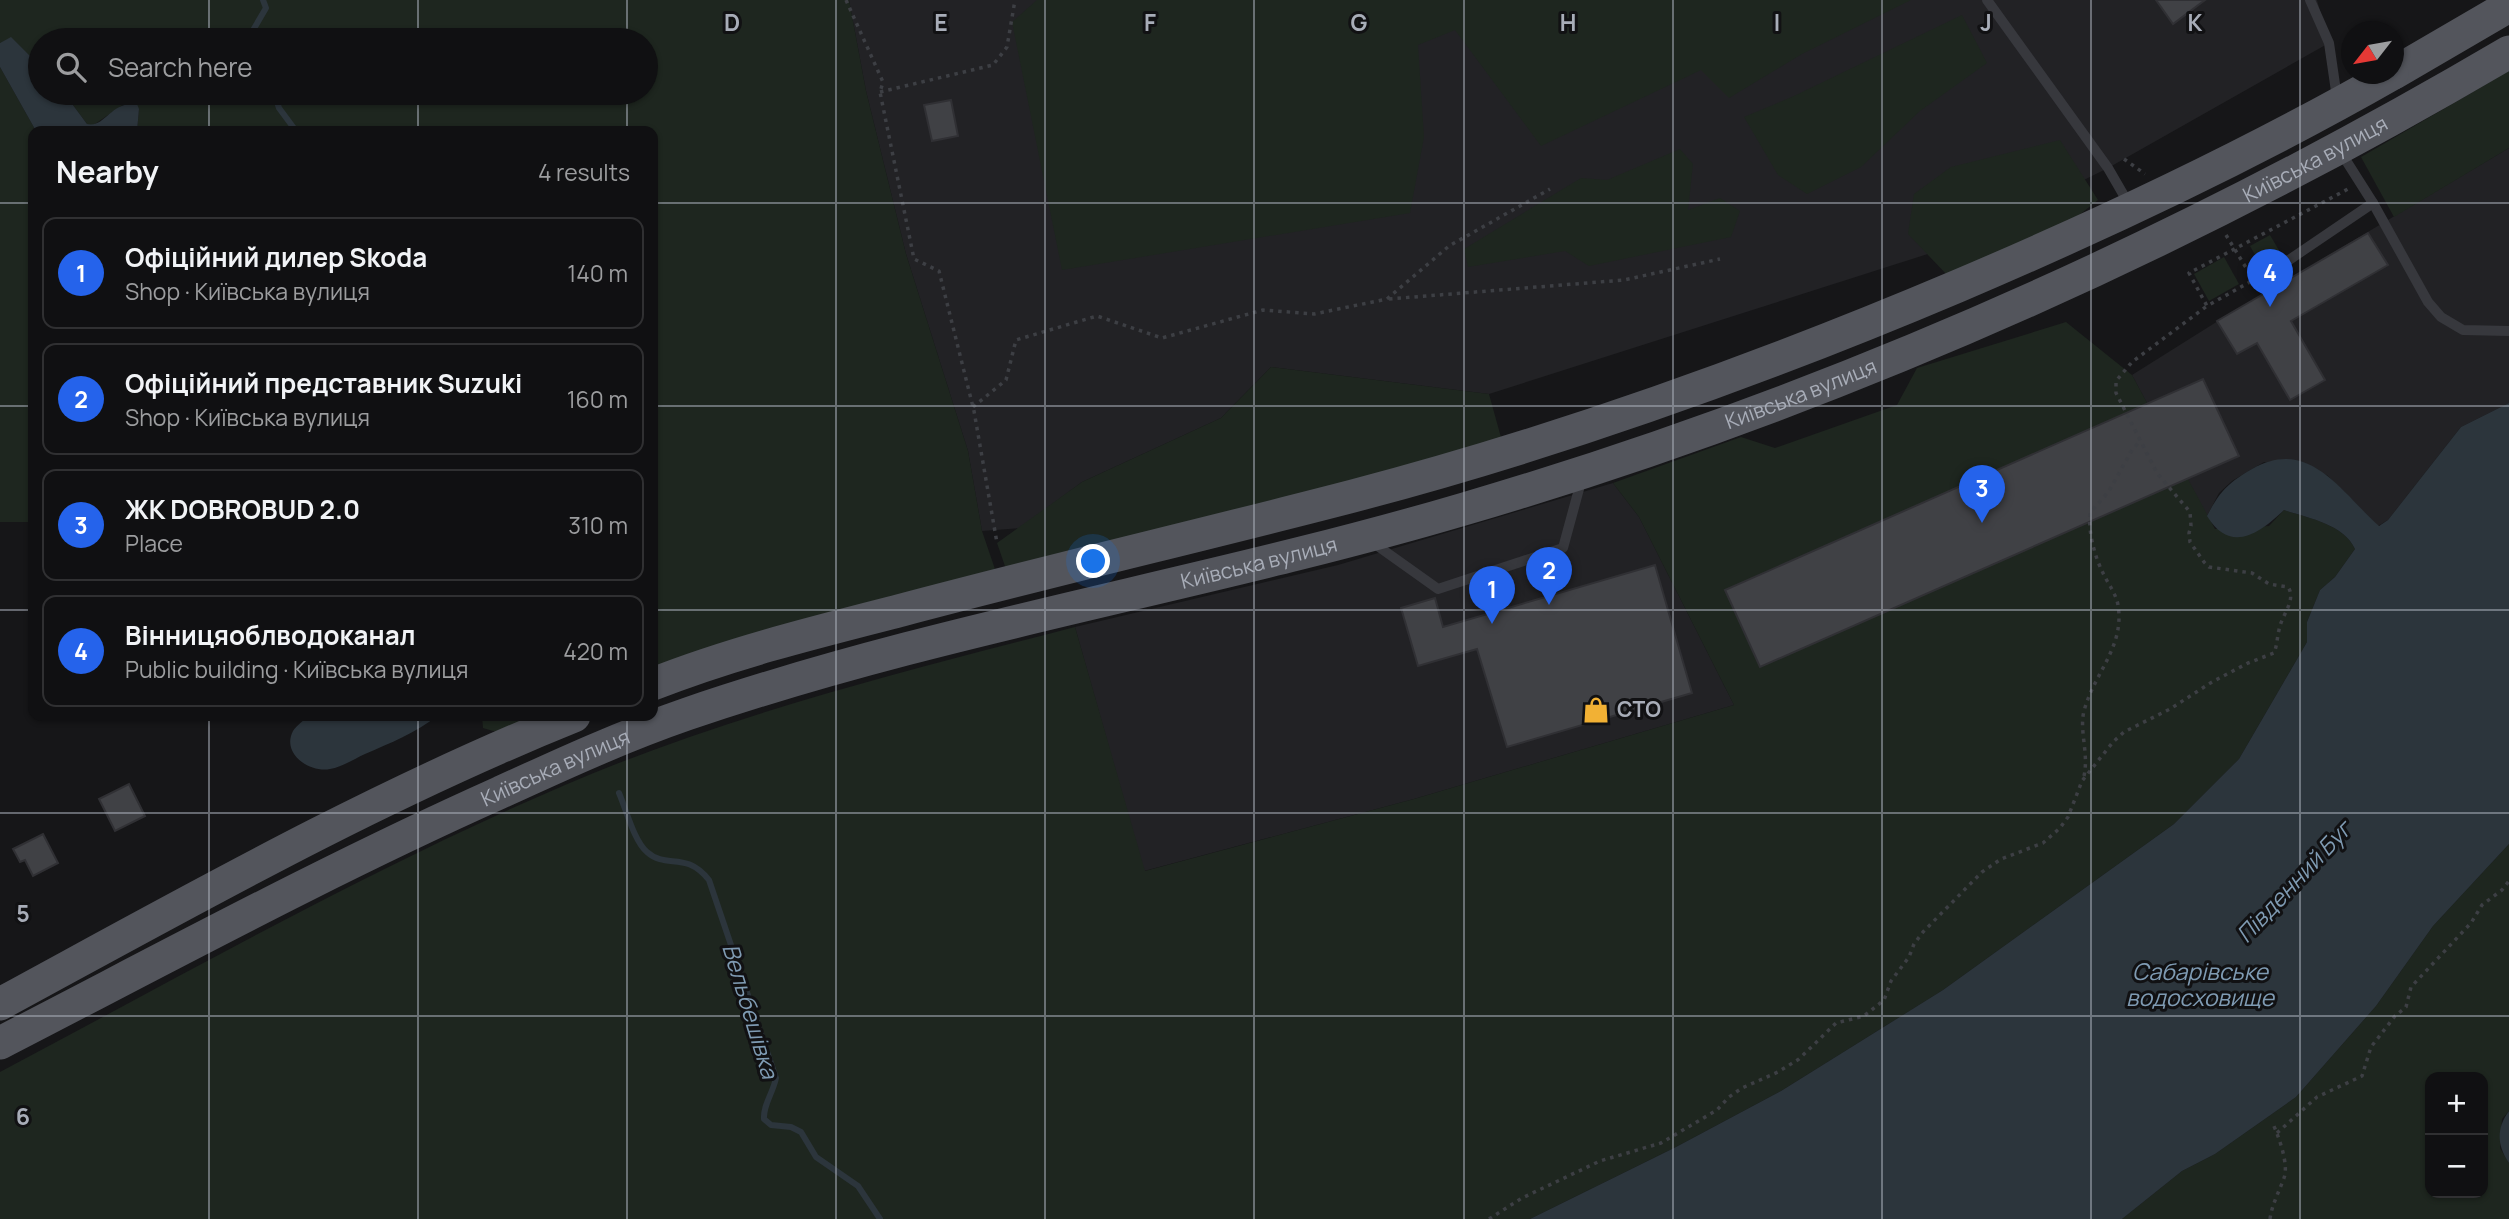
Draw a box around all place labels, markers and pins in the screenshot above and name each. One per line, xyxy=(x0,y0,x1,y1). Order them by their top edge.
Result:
pin: 4 xyxy=(2247,249,2293,307)
pin: 3 xyxy=(1959,465,2005,523)
pin: 2 xyxy=(1526,547,1572,605)
pin: 1 xyxy=(1469,566,1515,624)
shop icon: СТО xyxy=(1581,695,1611,725)
place label: СТО xyxy=(1617,695,1661,723)

